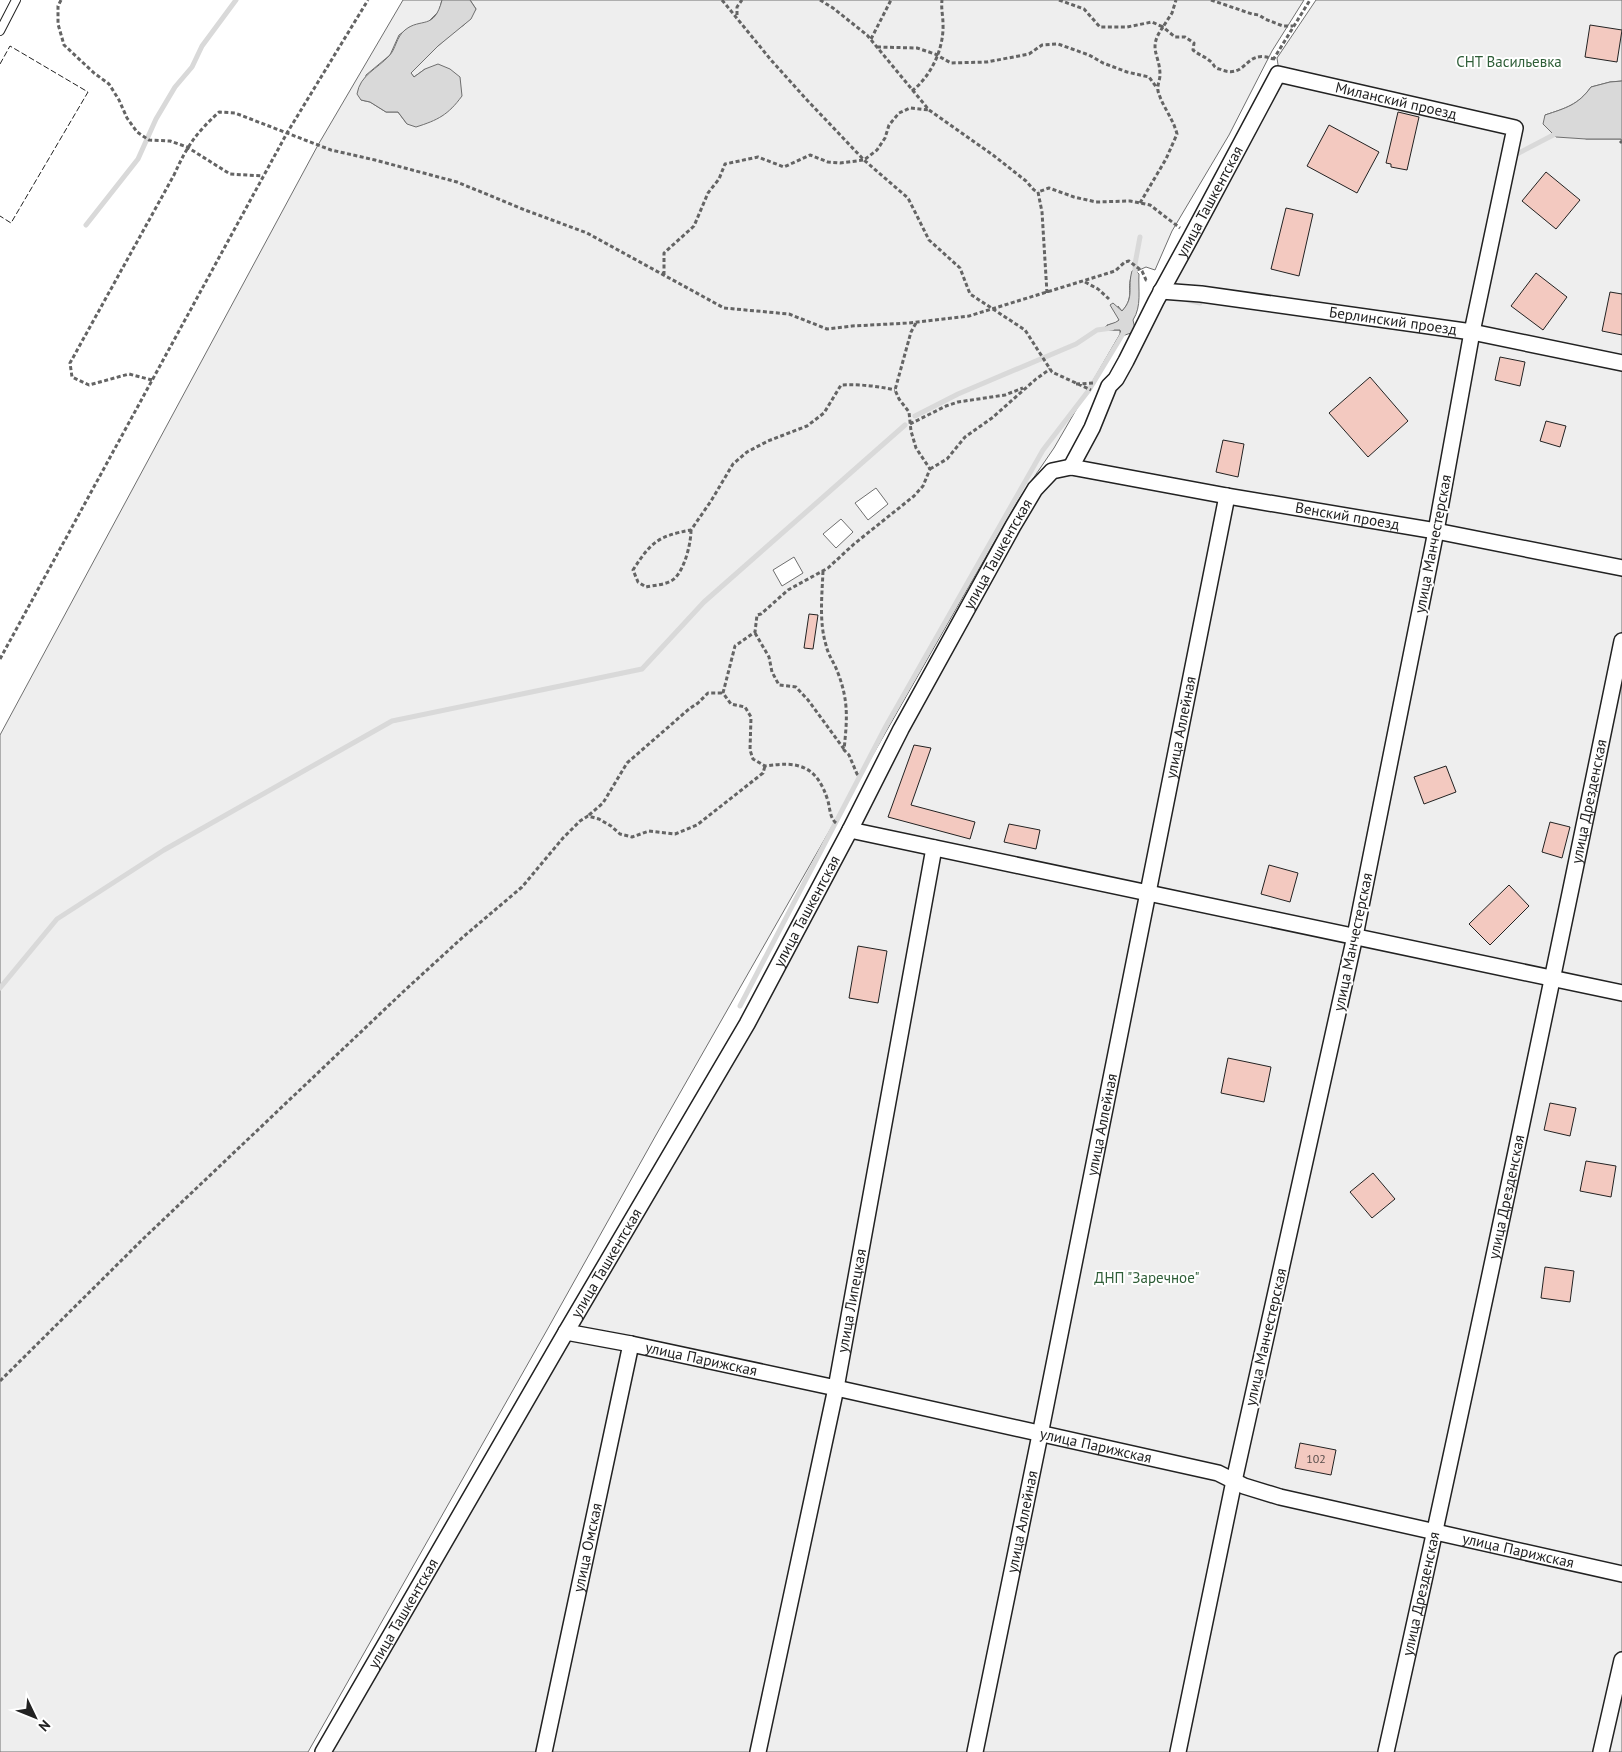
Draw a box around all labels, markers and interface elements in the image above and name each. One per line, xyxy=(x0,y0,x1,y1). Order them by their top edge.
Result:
park label: СНТ Васильевка xyxy=(1456,52,1562,71)
street label: Миланский проезд xyxy=(1334,77,1459,123)
street label: улица Ташкентская xyxy=(1172,142,1247,261)
street label: Берлинский проезд xyxy=(1328,302,1458,339)
street label: улица Манчестерская xyxy=(1410,473,1455,615)
street label: улица Ташкентская xyxy=(959,495,1036,613)
street label: Венский проезд xyxy=(1294,498,1401,534)
street label: улица Аллейная xyxy=(1161,675,1200,780)
street label: улица Дрезденская xyxy=(1566,737,1611,865)
street label: улица Ташкентская xyxy=(769,852,844,970)
street label: улица Манчестерская xyxy=(1329,871,1376,1013)
street label: улица Аллейная xyxy=(1082,1072,1121,1178)
street label: улица Дрезденская xyxy=(1484,1133,1528,1261)
street label: улица Ташкентская xyxy=(566,1205,646,1321)
street label: улица Липецкая xyxy=(833,1247,870,1354)
street label: улица Манчестерская xyxy=(1240,1266,1291,1408)
park label: ДНП "Заречное" xyxy=(1094,1268,1200,1287)
street label: улица Парижская xyxy=(644,1337,759,1380)
street label: улица Парижская xyxy=(1038,1424,1154,1467)
house number: 102 xyxy=(1306,1451,1326,1466)
street label: улица Аллейная xyxy=(1002,1469,1042,1575)
street label: улица Омская xyxy=(568,1501,606,1594)
street label: улица Парижская xyxy=(1461,1528,1576,1572)
street label: улица Дрезденская xyxy=(1398,1530,1443,1658)
street label: улица Ташкентская xyxy=(363,1555,442,1672)
north arrow xyxy=(10,1692,60,1742)
text: N xyxy=(35,1716,54,1735)

